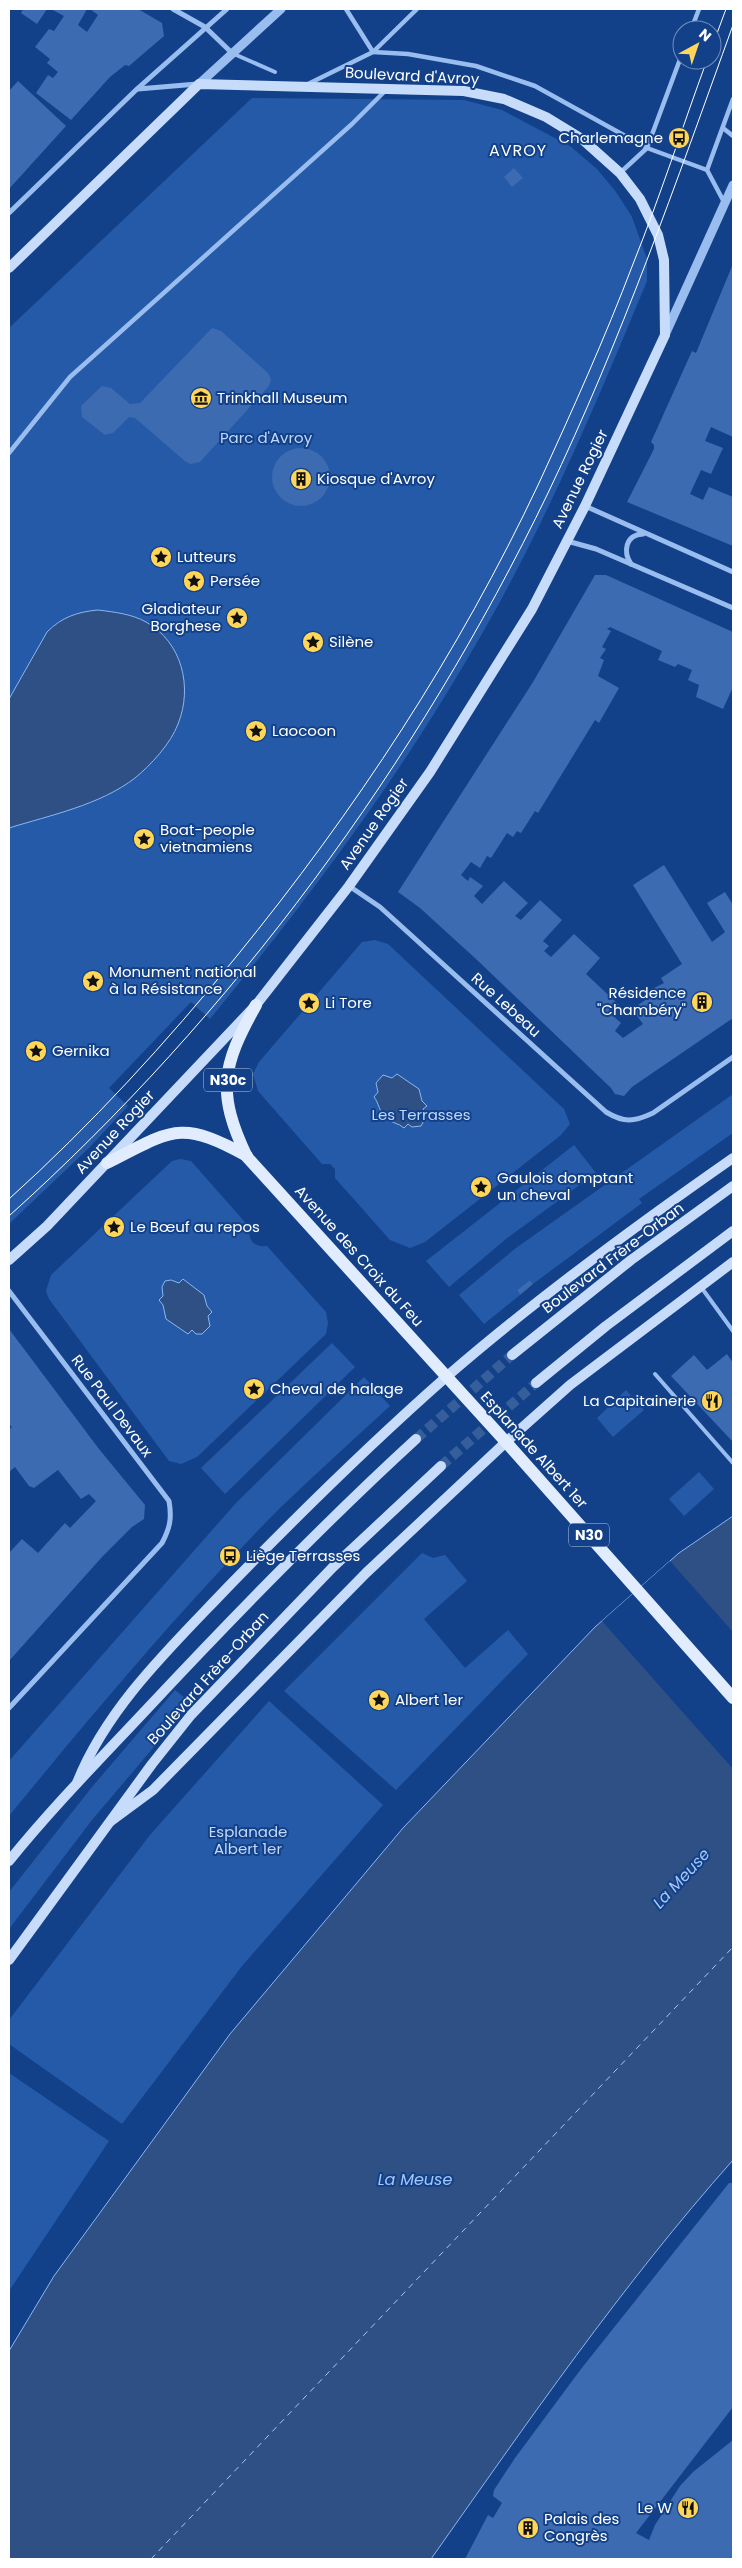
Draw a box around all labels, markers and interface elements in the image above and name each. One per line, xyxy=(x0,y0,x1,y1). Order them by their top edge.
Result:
north arrow xyxy=(672,20,722,70)
text: N xyxy=(695,24,716,46)
street label: Boulevard d'Avroy xyxy=(344,61,480,90)
bus stop icon: Charlemagne xyxy=(667,126,691,150)
place label: Charlemagne xyxy=(558,127,663,148)
district label: AVROY xyxy=(489,139,547,162)
museum icon: Trinkhall Museum xyxy=(189,386,213,410)
place label: Trinkhall Museum xyxy=(217,387,348,408)
street label: Avenue Rogier xyxy=(546,425,613,532)
park label: Parc d'Avroy xyxy=(220,427,313,448)
building icon: Kiosque d'Avroy xyxy=(289,467,313,491)
place label: Kiosque d'Avroy xyxy=(317,468,435,489)
place icon: Lutteurs xyxy=(149,545,173,569)
place label: Lutteurs xyxy=(177,546,236,567)
place icon: Persée xyxy=(182,569,206,593)
place label: Persée xyxy=(210,570,260,591)
place label: Gladiateur Borghese xyxy=(142,598,221,636)
place icon: Gladiateur Borghese xyxy=(225,606,249,630)
place icon: Silène xyxy=(301,630,325,654)
place label: Silène xyxy=(329,631,373,652)
place icon: Laocoon xyxy=(244,719,268,743)
place label: Laocoon xyxy=(272,720,336,741)
street label: Avenue Rogier xyxy=(334,773,413,874)
place label: Boat-people vietnamiens xyxy=(160,819,255,857)
place icon: Boat-people vietnamiens xyxy=(132,827,156,851)
place label: Monument national à la Résistance xyxy=(109,961,256,999)
street label: Rue Lebeau xyxy=(467,968,546,1042)
place icon: Monument national à la Résistance xyxy=(81,969,105,993)
place label: Résidence "Chambéry" xyxy=(597,982,686,1020)
building icon: Résidence "Chambéry" xyxy=(690,990,714,1014)
place icon: Li Tore xyxy=(297,991,321,1015)
place label: Li Tore xyxy=(325,992,372,1013)
place icon: Gernika xyxy=(24,1039,48,1063)
place label: Gernika xyxy=(52,1040,110,1061)
road number: N30c xyxy=(204,1068,252,1092)
street label: Avenue Rogier xyxy=(70,1085,159,1178)
park label: Les Terrasses xyxy=(371,1104,471,1125)
place label: Gaulois domptant un cheval xyxy=(497,1167,633,1205)
place icon: Gaulois domptant un cheval xyxy=(469,1175,493,1199)
street label: Avenue des Croix du Feu xyxy=(290,1180,429,1331)
street label: Boulevard Frère-Orban xyxy=(537,1197,688,1318)
place icon: Le Bœuf au repos xyxy=(102,1215,126,1239)
place label: Le Bœuf au repos xyxy=(130,1216,260,1237)
street label: Rue Paul Devaux xyxy=(67,1350,158,1461)
place icon: Cheval de halage xyxy=(242,1377,266,1401)
place label: Cheval de halage xyxy=(270,1378,403,1399)
street label: Esplanade Albert 1er xyxy=(476,1387,593,1513)
restaurant icon: La Capitainerie xyxy=(700,1389,724,1413)
place label: La Capitainerie xyxy=(583,1390,696,1411)
road number: N30 xyxy=(569,1524,609,1546)
bus stop icon: Liège Terrasses xyxy=(218,1544,242,1568)
place label: Liège Terrasses xyxy=(246,1545,361,1566)
street label: Boulevard Frère-Orban xyxy=(142,1607,273,1749)
place icon: Albert 1er xyxy=(367,1688,391,1712)
place label: Albert 1er xyxy=(395,1689,463,1710)
park label: Esplanade Albert 1er xyxy=(209,1821,287,1859)
water label: La Meuse xyxy=(647,1843,715,1914)
water label: La Meuse xyxy=(378,2168,452,2191)
restaurant icon: Le W xyxy=(676,2496,700,2520)
place label: Le W xyxy=(638,2497,672,2518)
place label: Palais des Congrès xyxy=(544,2508,620,2546)
building icon: Palais des Congrès xyxy=(516,2516,540,2540)

